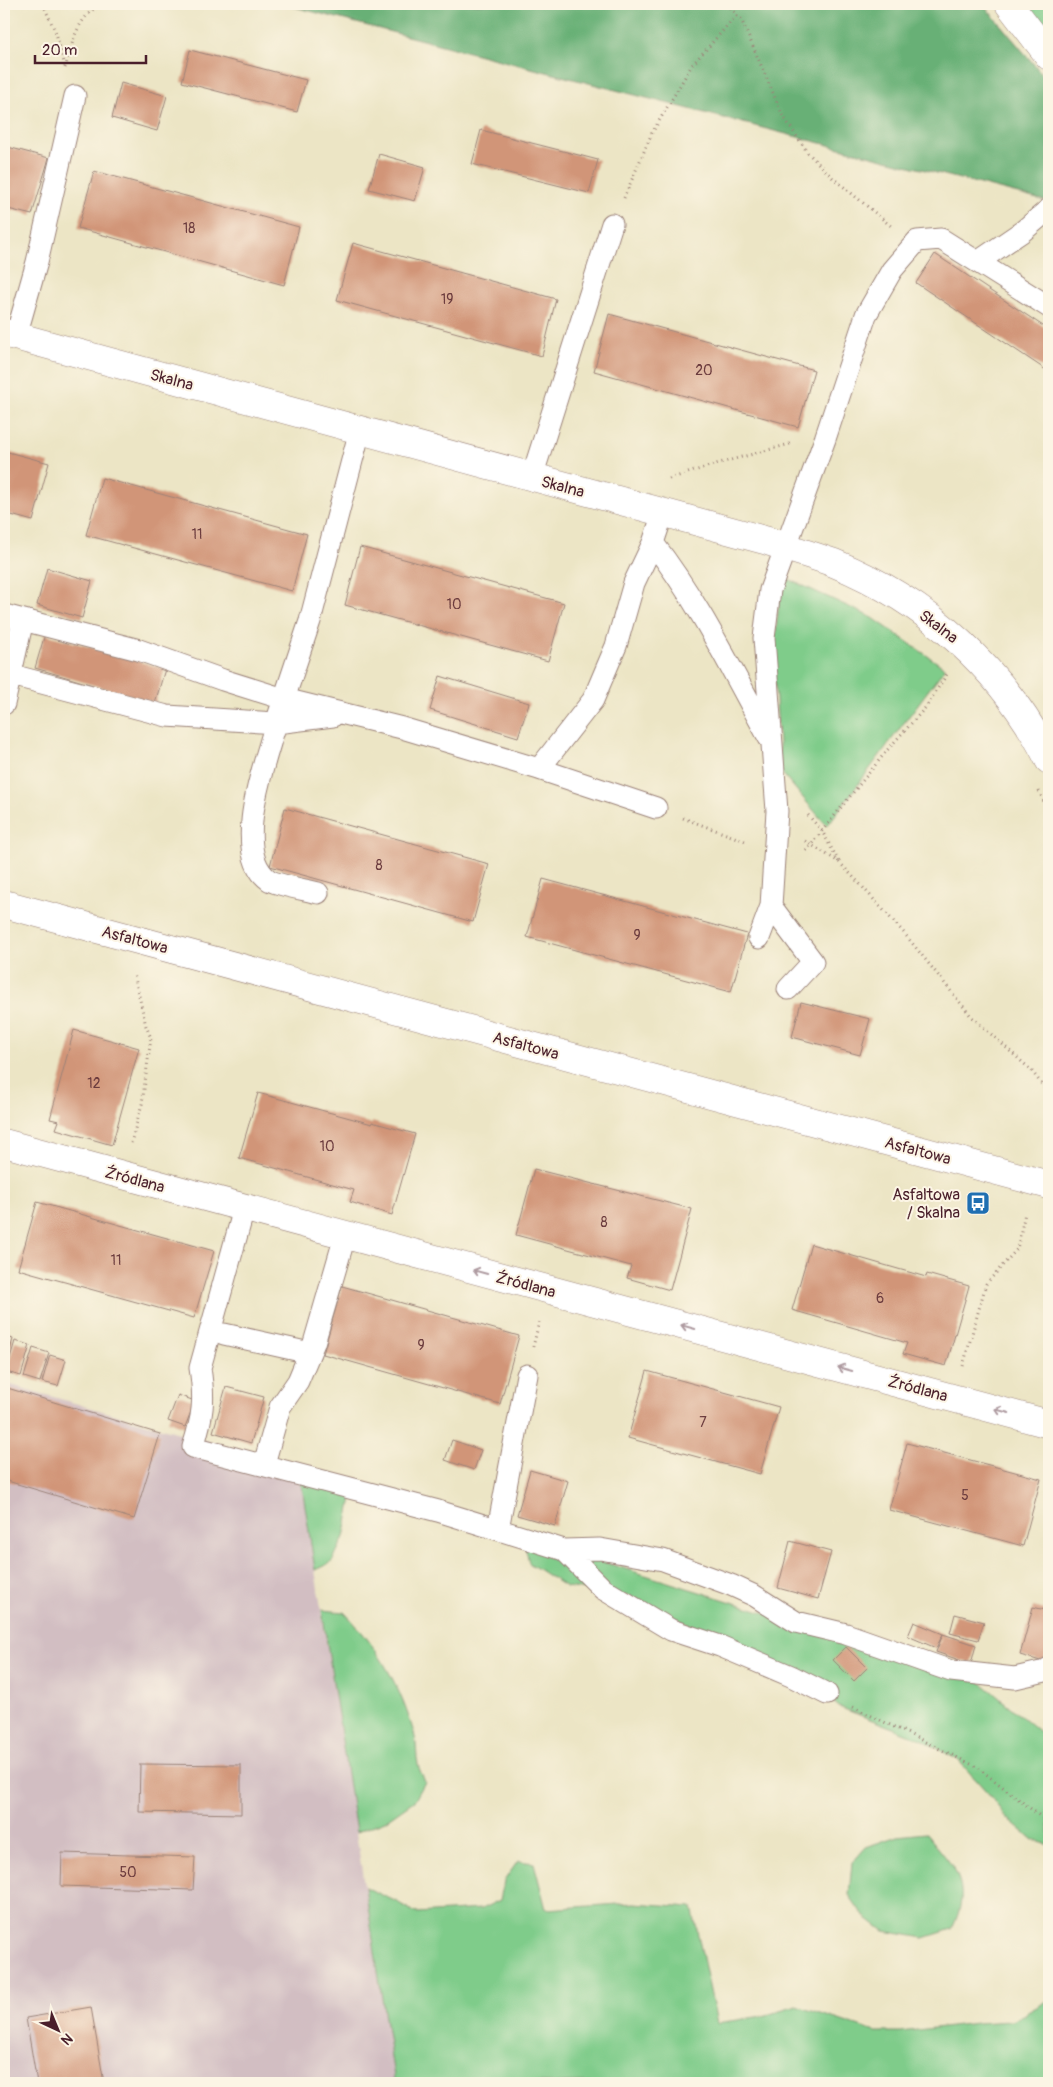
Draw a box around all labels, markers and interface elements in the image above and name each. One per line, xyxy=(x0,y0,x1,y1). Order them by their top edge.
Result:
scale bar xyxy=(35,32,146,64)
text: 20 m xyxy=(42,41,77,60)
house number: 18 xyxy=(183,220,195,237)
house number: 19 xyxy=(441,291,453,308)
house number: 20 xyxy=(695,362,713,379)
street label: Skalna xyxy=(148,365,195,395)
street label: Skalna xyxy=(539,472,586,502)
house number: 11 xyxy=(192,526,202,543)
house number: 10 xyxy=(446,596,462,613)
street label: Skalna xyxy=(915,606,962,648)
house number: 8 xyxy=(375,857,383,874)
street label: Asfaltowa xyxy=(99,922,170,958)
house number: 9 xyxy=(633,927,641,944)
street label: Asfaltowa xyxy=(490,1028,561,1064)
house number: 12 xyxy=(87,1075,101,1092)
street label: Asfaltowa xyxy=(882,1133,953,1169)
house number: 10 xyxy=(319,1138,335,1155)
street label: Źródlana xyxy=(103,1162,167,1198)
place label: Asfaltowa / Skalna xyxy=(892,1185,960,1223)
bus stop icon: Asfaltowa / Skalna xyxy=(965,1190,991,1216)
house number: 8 xyxy=(600,1214,608,1231)
house number: 11 xyxy=(111,1252,121,1269)
one-way arrow xyxy=(473,1266,489,1276)
street label: Źródlana xyxy=(494,1267,558,1303)
house number: 6 xyxy=(876,1290,884,1307)
one-way arrow xyxy=(681,1322,697,1331)
house number: 9 xyxy=(417,1337,425,1354)
one-way arrow xyxy=(838,1364,854,1373)
street label: Źródlana xyxy=(886,1371,950,1407)
one-way arrow xyxy=(995,1406,1011,1415)
house number: 7 xyxy=(699,1414,707,1431)
house number: 5 xyxy=(961,1487,969,1504)
house number: 50 xyxy=(119,1864,137,1881)
north arrow xyxy=(32,2004,82,2054)
text: N xyxy=(57,2030,76,2048)

